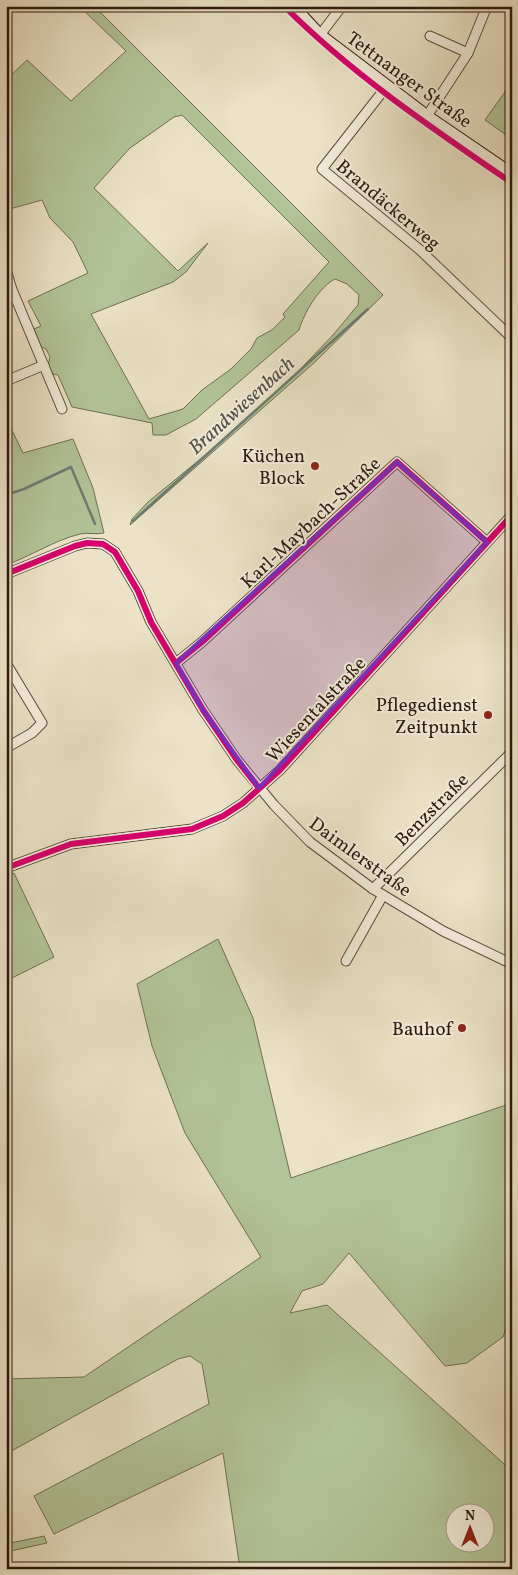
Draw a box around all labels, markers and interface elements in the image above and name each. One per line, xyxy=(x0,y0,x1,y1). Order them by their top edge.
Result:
street label: Tettnanger Straße xyxy=(341,26,477,135)
street label: Brandäckerweg xyxy=(330,154,446,257)
water label: Brandwiesenbach xyxy=(183,351,302,462)
place label: Küchen Block xyxy=(242,444,305,492)
street label: Karl-Maybach-Straße xyxy=(236,452,387,595)
marker: Küchen Block xyxy=(309,460,321,472)
street label: Wiesentalstraße xyxy=(261,652,372,769)
place label: Pflegedienst Zeitpunkt xyxy=(376,693,478,741)
marker: Pflegedienst Zeitpunkt xyxy=(482,709,494,721)
street label: Benzstraße xyxy=(390,768,475,853)
street label: Daimlerstraße xyxy=(303,812,416,904)
place label: Bauhof xyxy=(392,1017,453,1043)
marker: Bauhof xyxy=(456,1022,468,1034)
north arrow xyxy=(446,1502,496,1552)
text: N xyxy=(465,1507,475,1526)

